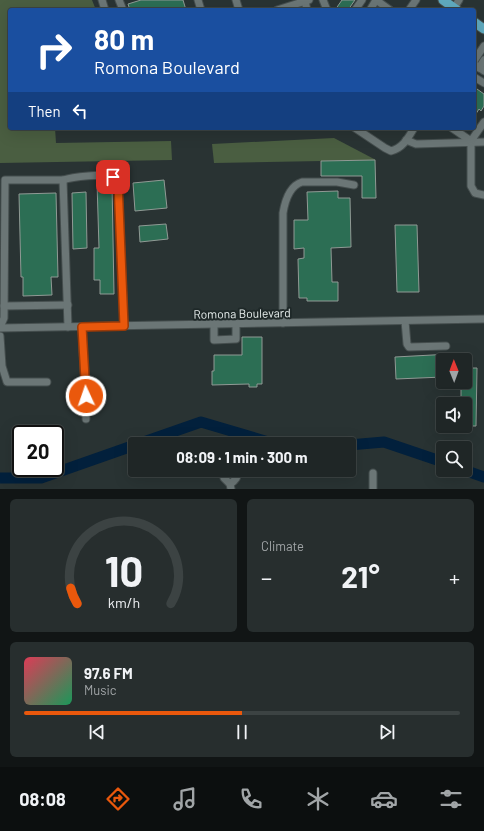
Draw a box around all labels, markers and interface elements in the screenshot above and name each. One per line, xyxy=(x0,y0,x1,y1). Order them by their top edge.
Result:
text: 80 m xyxy=(94,22,154,56)
icon: right xyxy=(28,24,80,76)
text: Romona Boulevard xyxy=(94,56,240,78)
icon: left xyxy=(69,100,91,122)
text: Then xyxy=(28,102,61,120)
pin xyxy=(96,160,130,194)
icon: arrive xyxy=(102,166,124,188)
street label: Romona Boulevard xyxy=(193,305,291,321)
north arrow xyxy=(436,353,472,389)
map controls xyxy=(436,353,472,477)
position arrow xyxy=(65,375,107,417)
button: sound xyxy=(436,397,472,433)
speed limit sign: 20 xyxy=(12,425,64,477)
button: search xyxy=(436,441,472,477)
text: 08:09 · 1 min · 300 m xyxy=(176,448,308,466)
text: Climate xyxy=(261,538,304,554)
text: 10 xyxy=(104,544,143,594)
text: 21° xyxy=(341,558,380,594)
text: − xyxy=(261,564,272,590)
text: + xyxy=(449,564,460,590)
text: km/h xyxy=(107,593,140,610)
text: 97.6 FM xyxy=(84,664,133,682)
text: Music xyxy=(84,682,117,698)
icon: previous xyxy=(86,721,108,743)
icon: pause xyxy=(231,721,253,743)
icon: next xyxy=(376,721,398,743)
icon: directions xyxy=(104,785,132,813)
icon: music xyxy=(171,785,199,813)
icon: phone xyxy=(237,785,265,813)
icon: climate xyxy=(304,785,332,813)
icon: car xyxy=(370,785,398,813)
icon: filters xyxy=(437,785,465,813)
text: 08:08 xyxy=(19,788,66,810)

